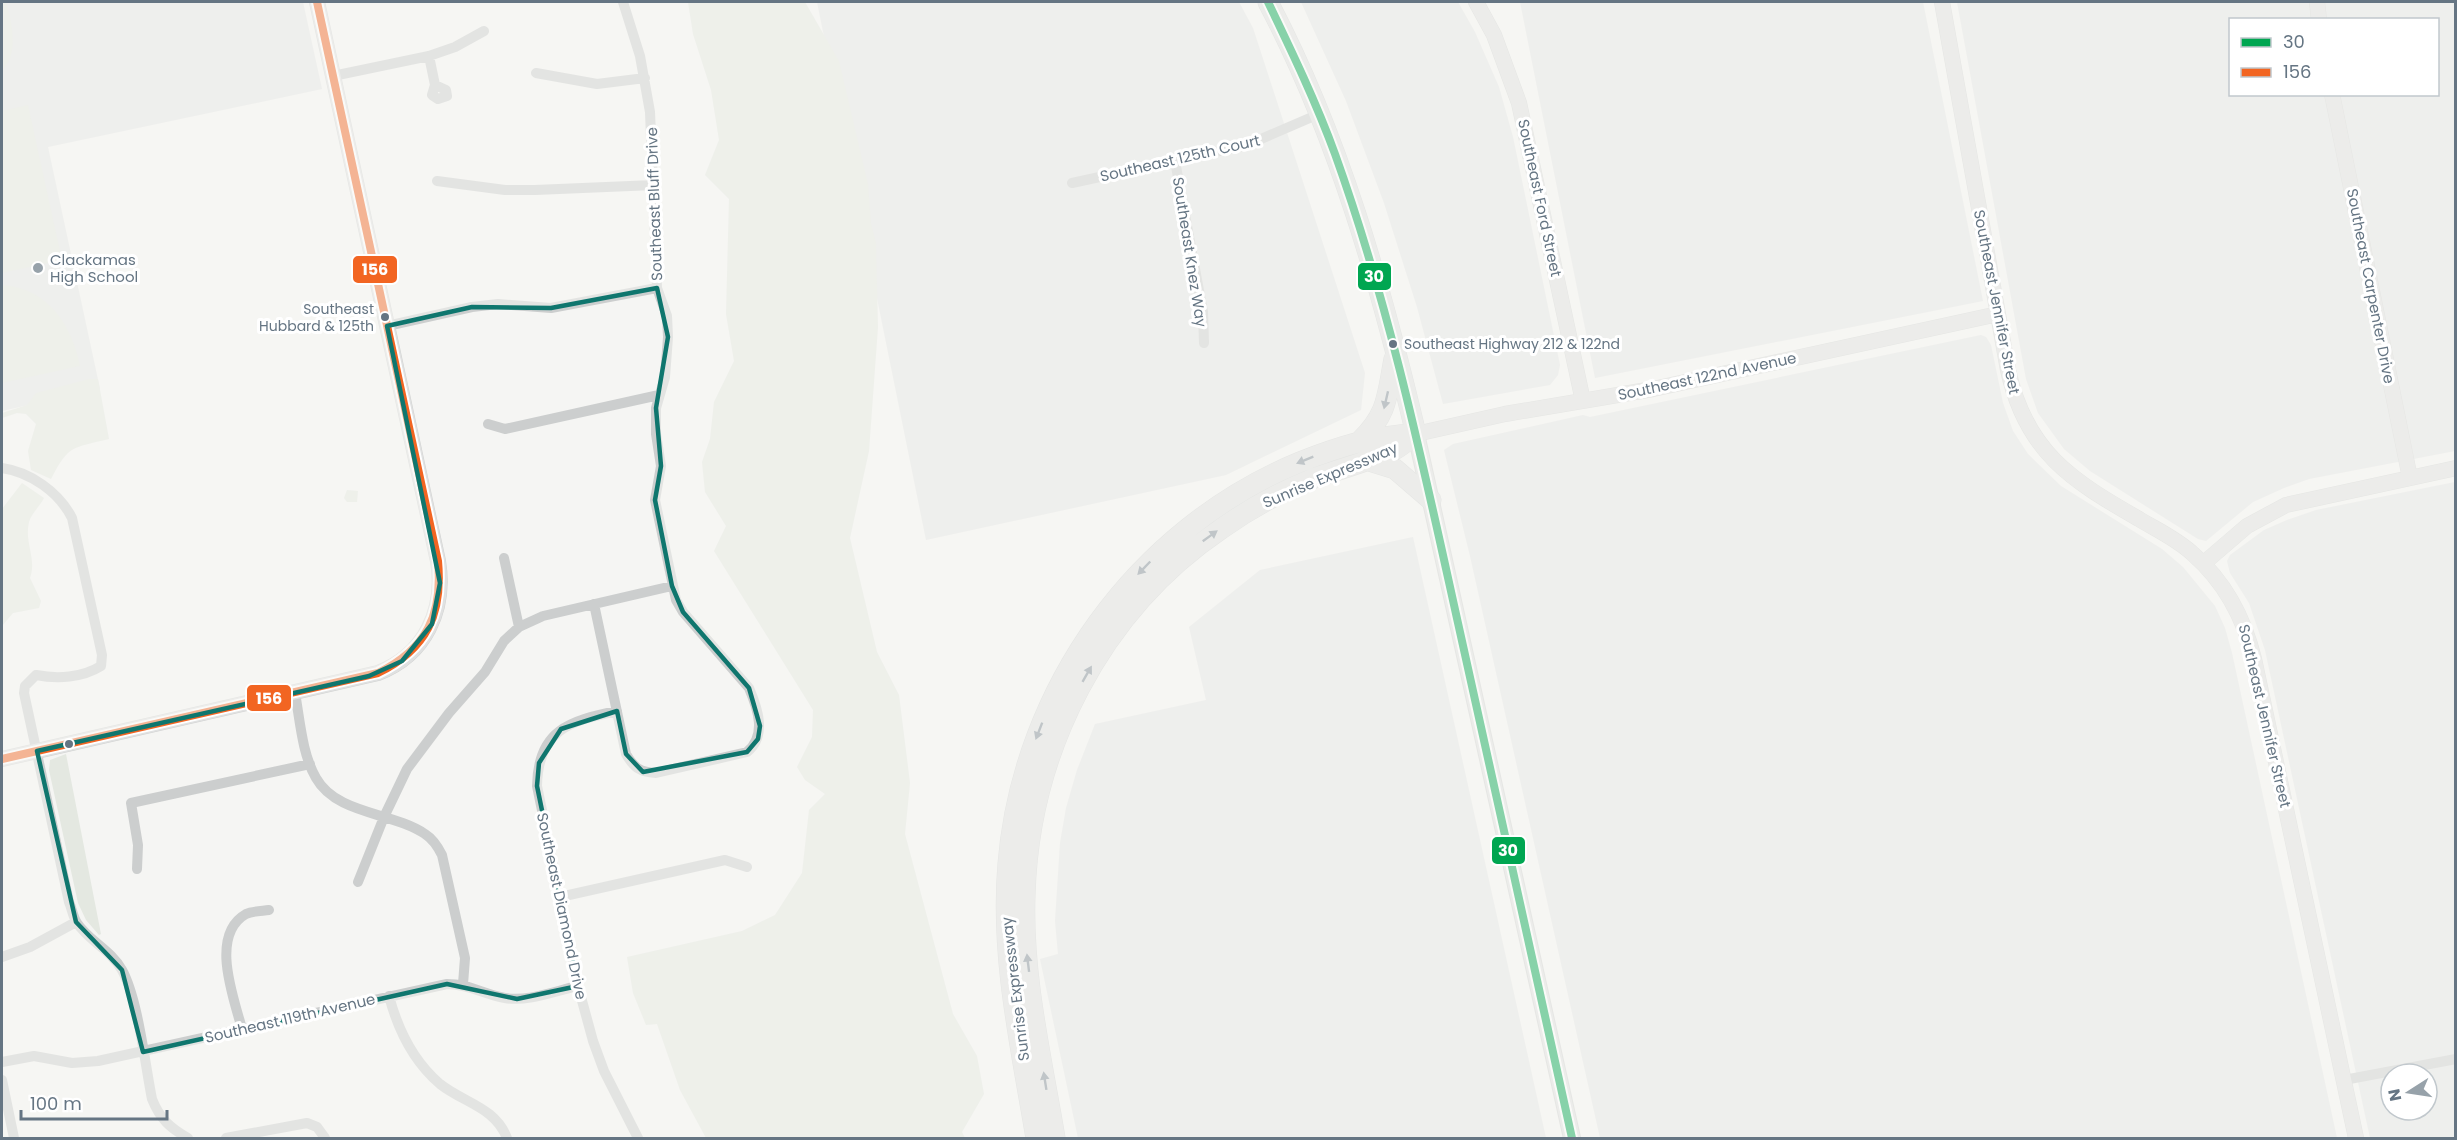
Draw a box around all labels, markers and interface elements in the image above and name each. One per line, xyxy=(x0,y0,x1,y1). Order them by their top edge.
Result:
legend xyxy=(2229,18,2439,96)
text: 30 xyxy=(2283,29,2305,54)
text: 156 xyxy=(2283,59,2312,84)
street label: Southeast Ford Street xyxy=(1513,117,1567,279)
street label: Southeast Bluff Drive xyxy=(641,127,667,281)
street label: Southeast 125th Court xyxy=(1098,129,1262,187)
street label: Southeast Knez Way xyxy=(1168,175,1212,329)
street label: Southeast Carpenter Drive xyxy=(2342,187,2400,385)
street label: Southeast Jennifer Street xyxy=(1969,208,2025,396)
place label: Clackamas High School xyxy=(50,249,138,287)
line badge: 156 xyxy=(352,255,398,284)
text: 156 xyxy=(362,258,388,281)
marker: Clackamas High School xyxy=(31,261,45,275)
line badge: 30 xyxy=(1357,262,1392,291)
text: 30 xyxy=(1364,265,1384,288)
place label: Southeast Hubbard & 125th xyxy=(259,299,374,336)
marker: Southeast Hubbard & 125th xyxy=(379,311,391,323)
place label: Southeast Highway 212 & 122nd xyxy=(1404,334,1620,354)
marker: Southeast Highway 212 & 122nd xyxy=(1387,338,1399,350)
street label: Southeast 122nd Avenue xyxy=(1616,347,1798,405)
one-way arrow xyxy=(1381,391,1390,410)
street label: Sunrise Expressway xyxy=(1259,437,1401,513)
one-way arrow xyxy=(1295,455,1313,465)
one-way arrow xyxy=(1202,530,1218,542)
one-way arrow xyxy=(1137,560,1151,574)
street label: Southeast Jennifer Street xyxy=(2234,622,2296,810)
one-way arrow xyxy=(1081,666,1092,682)
line badge: 156 xyxy=(246,684,292,712)
text: 156 xyxy=(256,687,282,710)
one-way arrow xyxy=(1034,722,1044,740)
unlabelled marker xyxy=(63,738,75,750)
street label: Southeast Diamond Drive xyxy=(532,811,592,1001)
line badge: 30 xyxy=(1491,836,1526,865)
text: 30 xyxy=(1498,839,1518,862)
street label: Sunrise Expressway xyxy=(996,915,1034,1062)
one-way arrow xyxy=(1023,953,1032,972)
street label: Southeast 119th Avenue xyxy=(203,988,377,1048)
north arrow xyxy=(2379,1062,2439,1122)
one-way arrow xyxy=(1041,1071,1050,1090)
scale bar xyxy=(21,1083,166,1121)
text: N xyxy=(2382,1087,2407,1103)
text: 100 m xyxy=(30,1091,82,1116)

